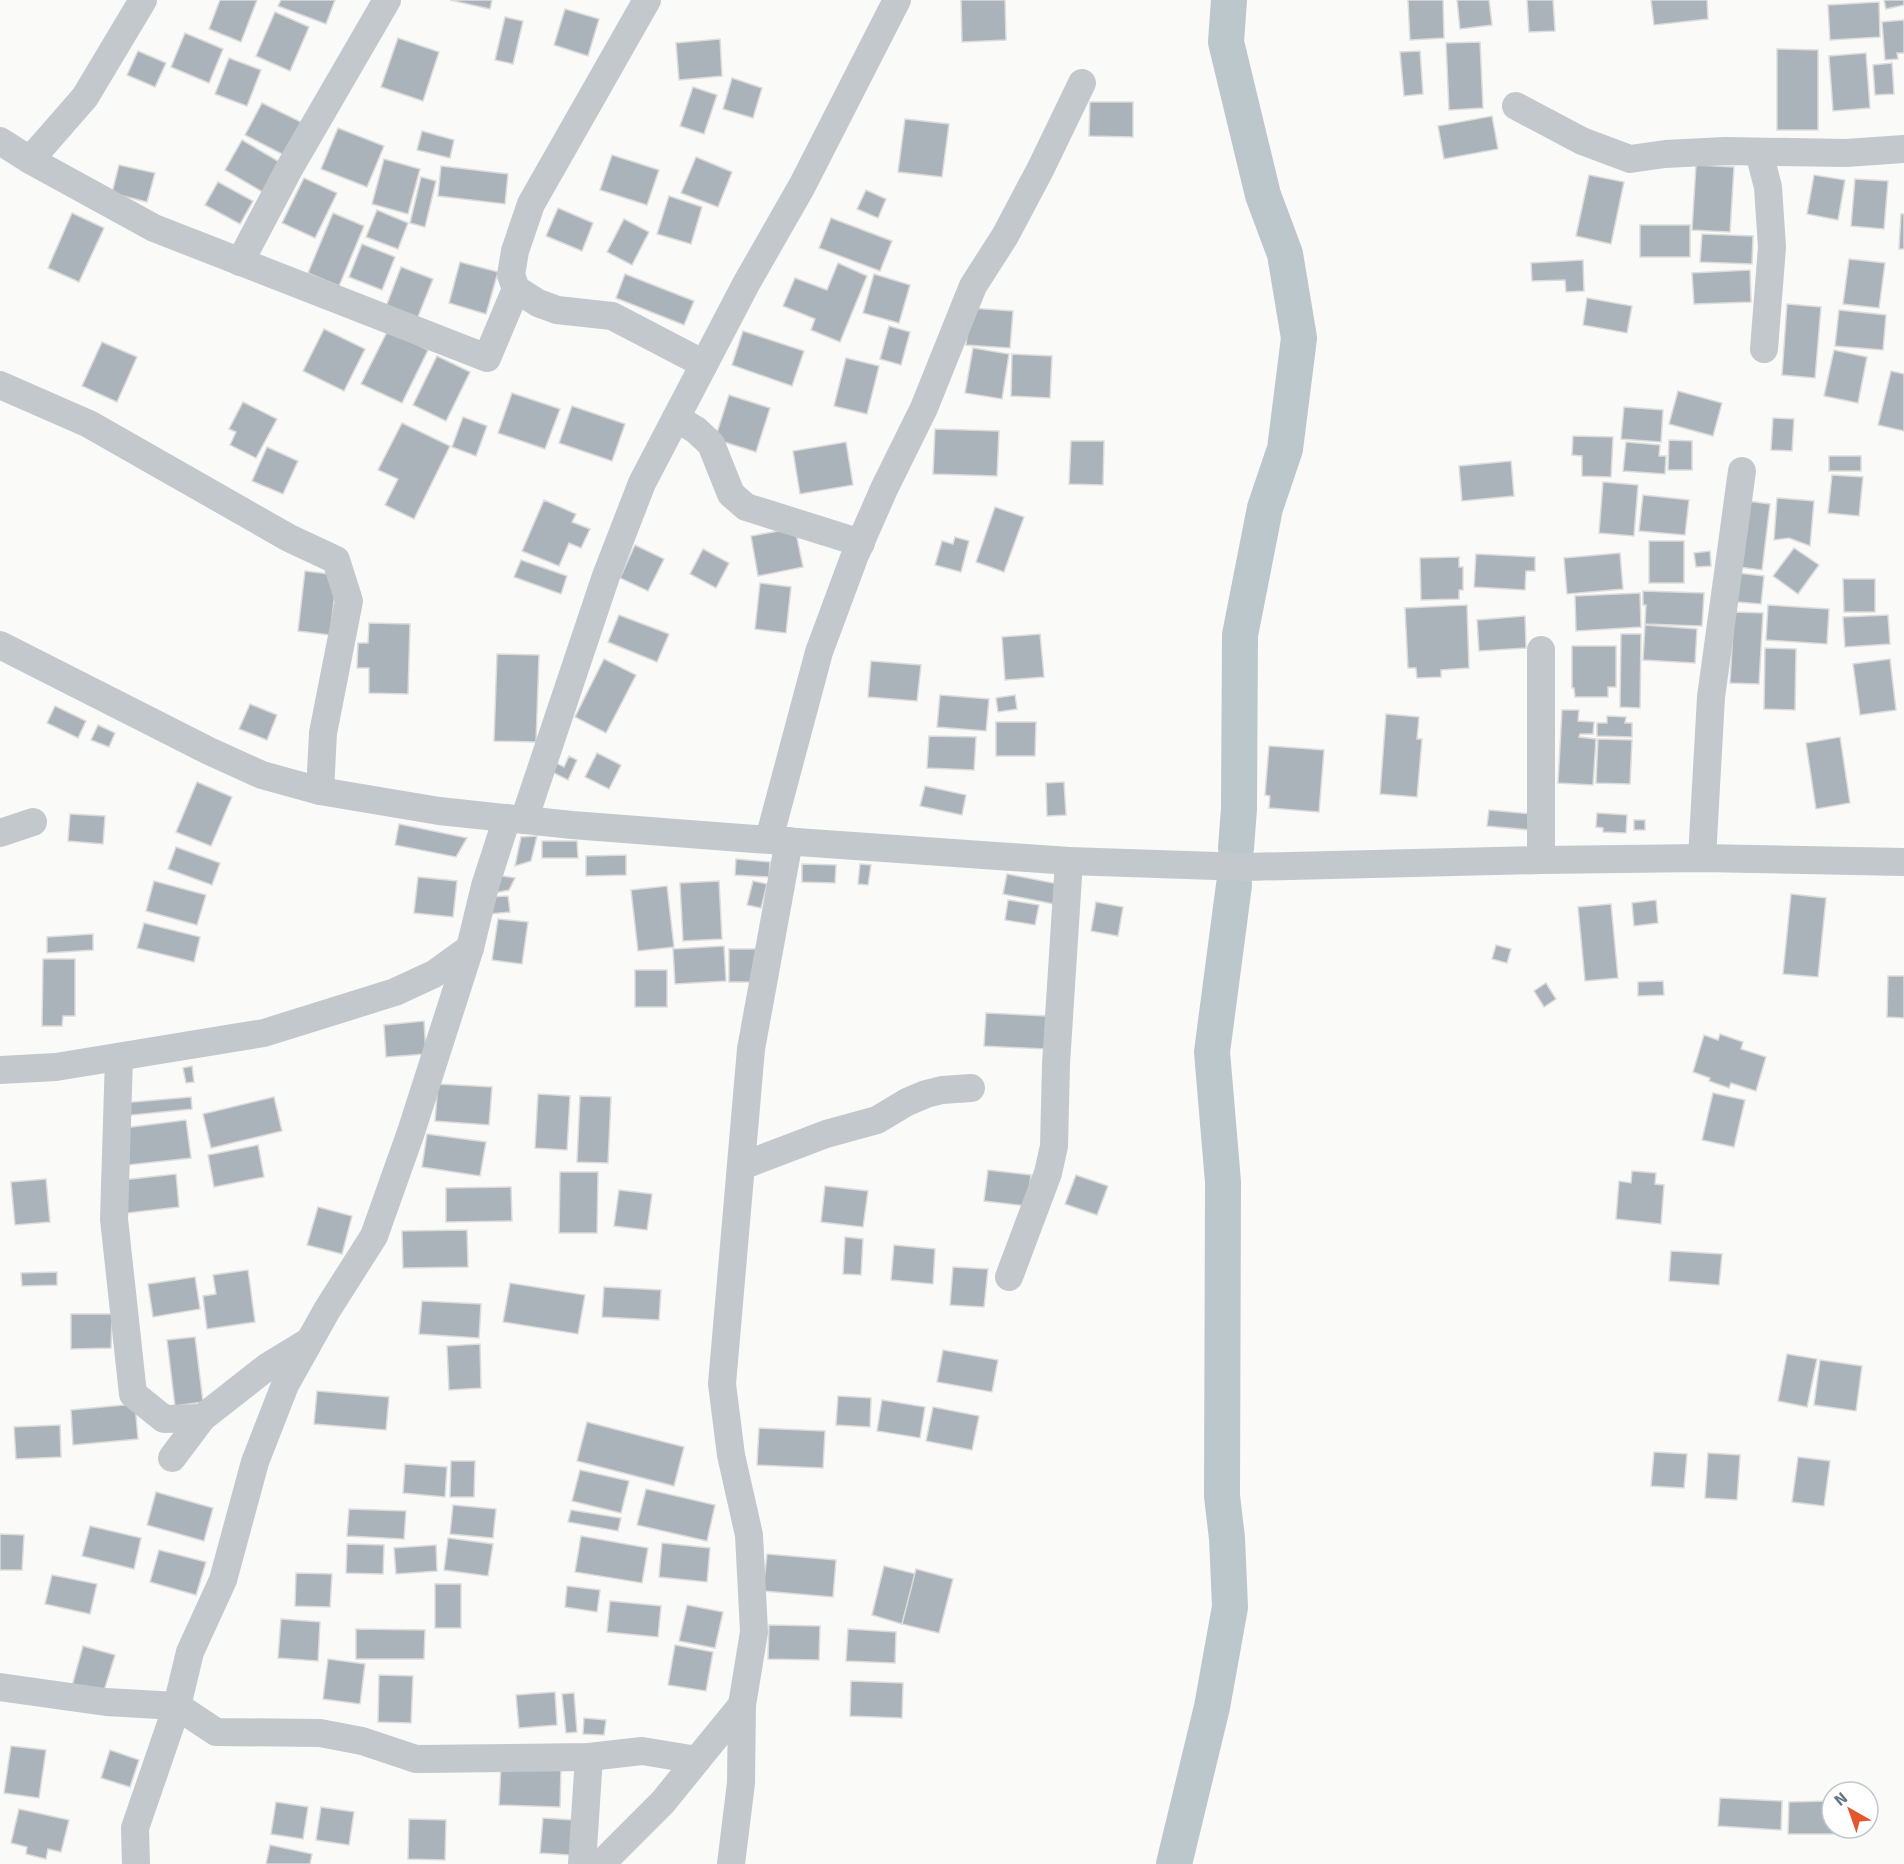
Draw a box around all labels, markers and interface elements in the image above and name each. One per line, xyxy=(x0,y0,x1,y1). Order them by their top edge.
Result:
north arrow xyxy=(1820,1780,1880,1840)
text: N xyxy=(1830,1788,1852,1811)

